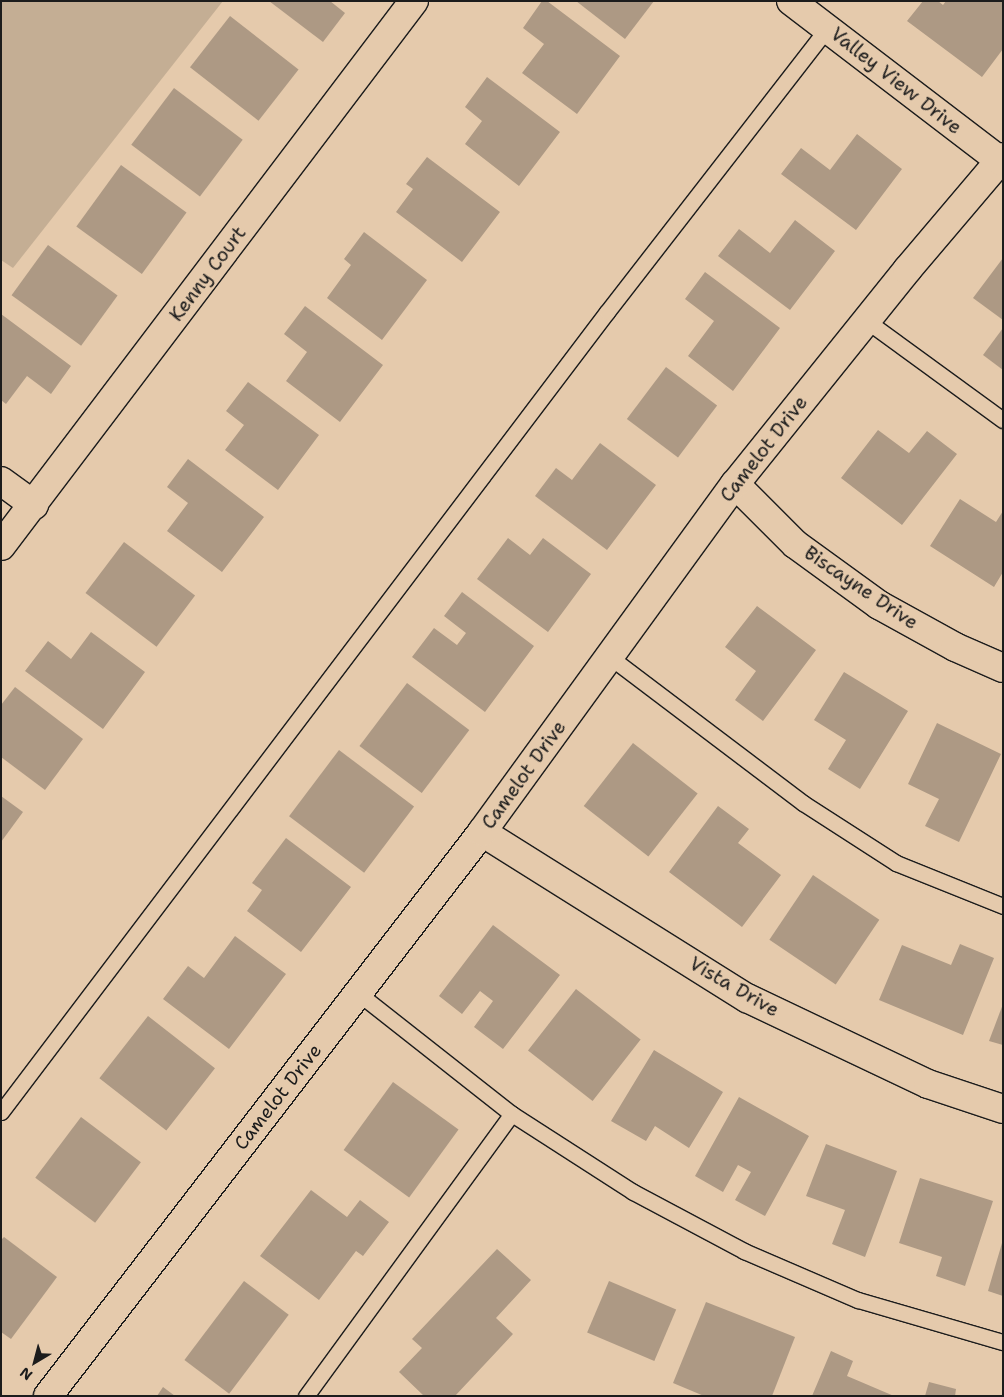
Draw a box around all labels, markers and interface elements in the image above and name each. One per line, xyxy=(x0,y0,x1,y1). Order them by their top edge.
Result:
street label: Valley View Drive xyxy=(826,23,966,139)
street label: Kenny Court xyxy=(165,222,251,326)
street label: Camelot Drive xyxy=(716,391,812,507)
street label: Biscayne Drive xyxy=(800,542,922,634)
street label: Camelot Drive xyxy=(477,716,571,834)
street label: Vista Drive xyxy=(685,952,783,1022)
street label: Camelot Drive xyxy=(230,1039,326,1155)
north arrow xyxy=(10,1337,60,1387)
text: N xyxy=(16,1363,36,1385)

